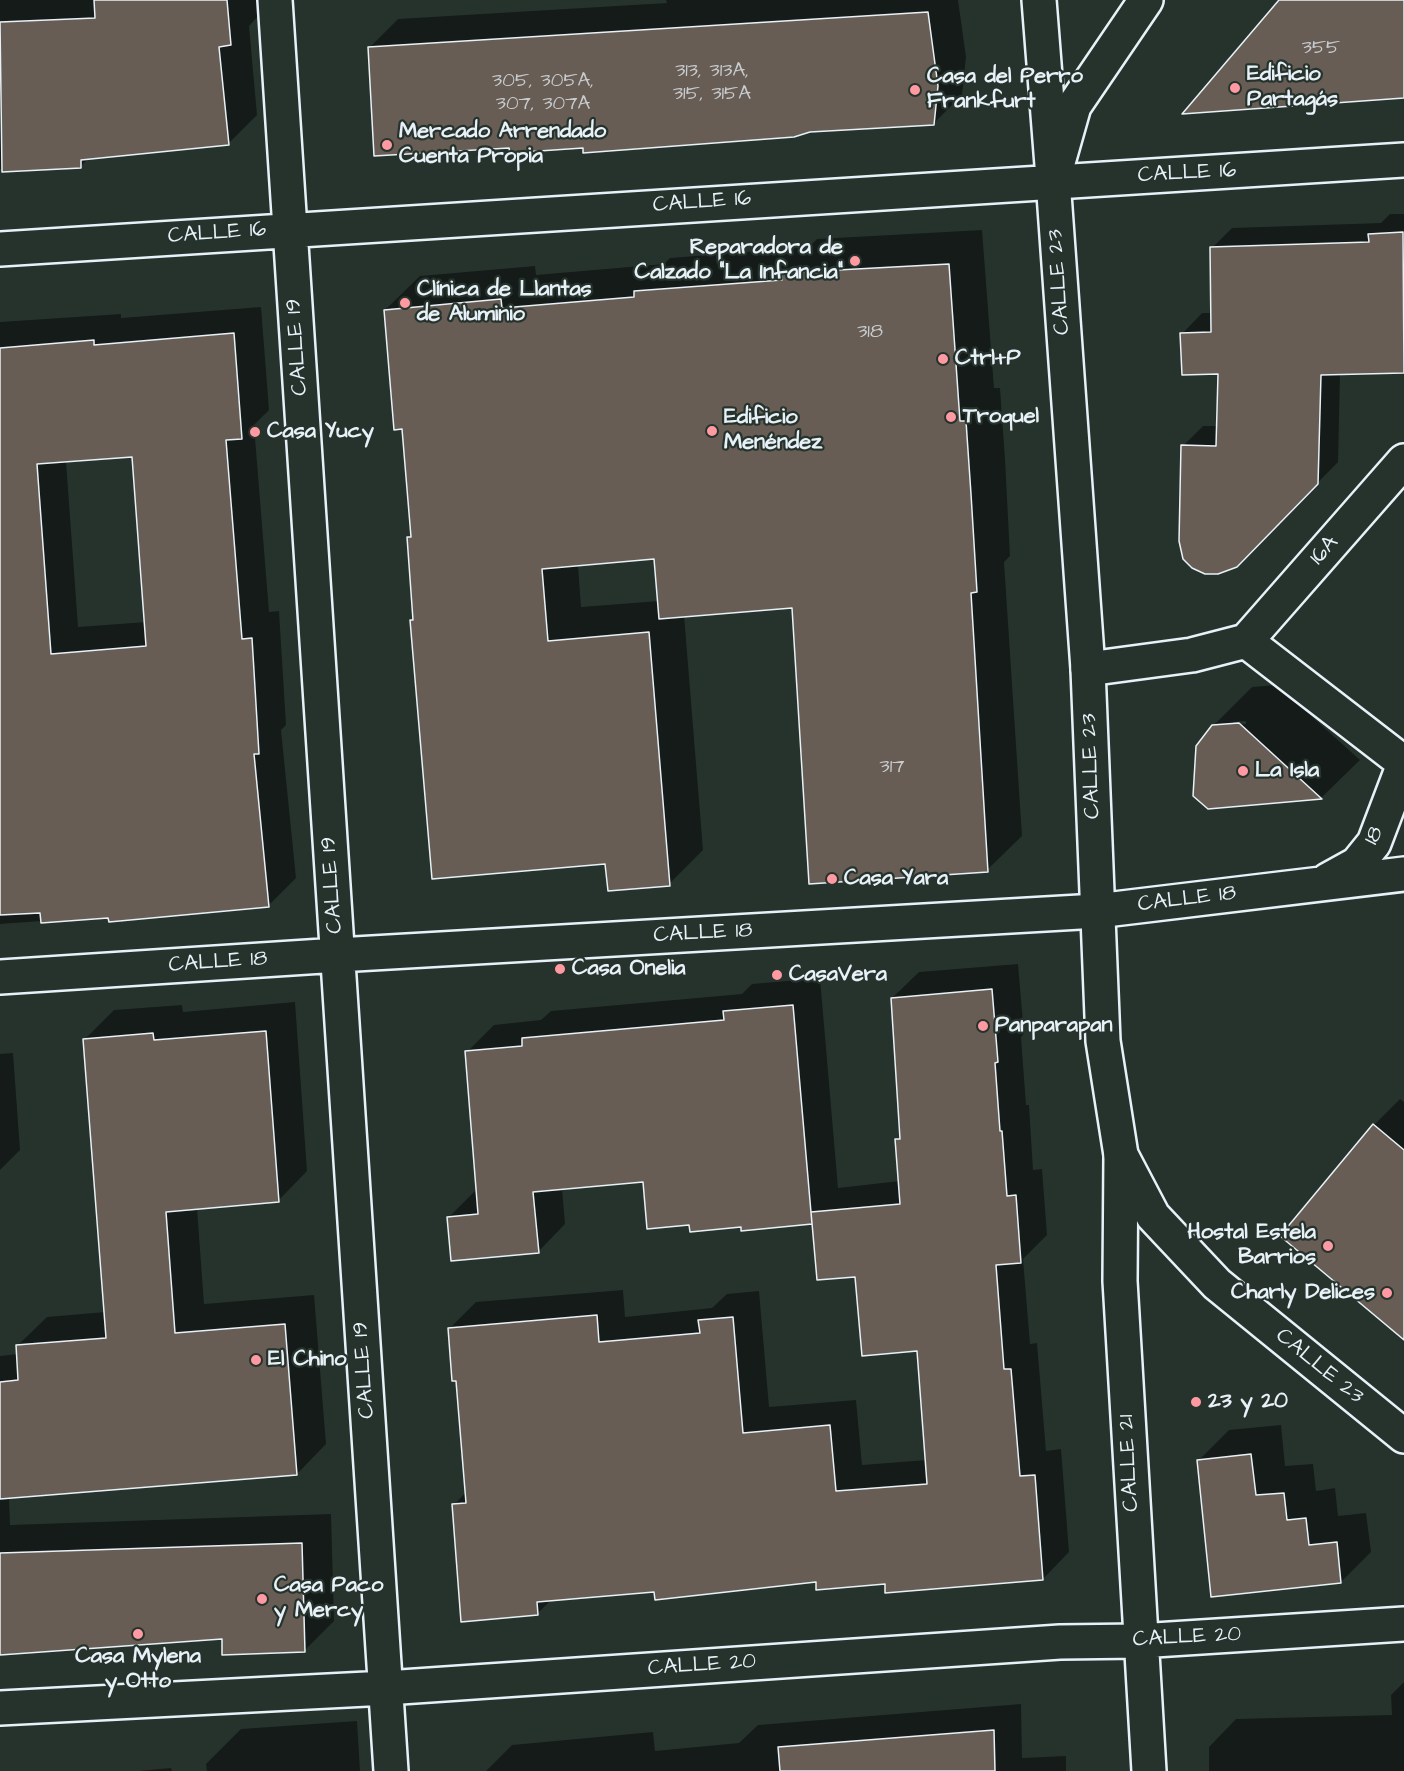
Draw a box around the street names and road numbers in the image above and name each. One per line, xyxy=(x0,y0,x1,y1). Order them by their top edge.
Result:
street label: CALLE 16 xyxy=(1137,158,1237,190)
street label: CALLE 16 xyxy=(652,186,752,220)
street label: CALLE 16 xyxy=(167,217,267,251)
street label: CALLE 23 xyxy=(1043,228,1077,336)
street label: CALLE 19 xyxy=(281,298,315,396)
street label: 16A xyxy=(1305,531,1345,571)
street label: CALLE 23 xyxy=(1077,713,1107,819)
street label: 18 xyxy=(1359,823,1391,849)
street label: CALLE 19 xyxy=(316,836,350,934)
street label: CALLE 18 xyxy=(1136,881,1238,919)
street label: CALLE 18 xyxy=(653,918,753,950)
street label: CALLE 18 xyxy=(168,946,268,980)
street label: CALLE 19 xyxy=(348,1321,382,1419)
street label: CALLE 23 xyxy=(1270,1323,1368,1411)
street label: CALLE 21 xyxy=(1114,1414,1146,1512)
street label: CALLE 20 xyxy=(1132,1622,1242,1654)
street label: CALLE 20 xyxy=(647,1649,757,1683)

